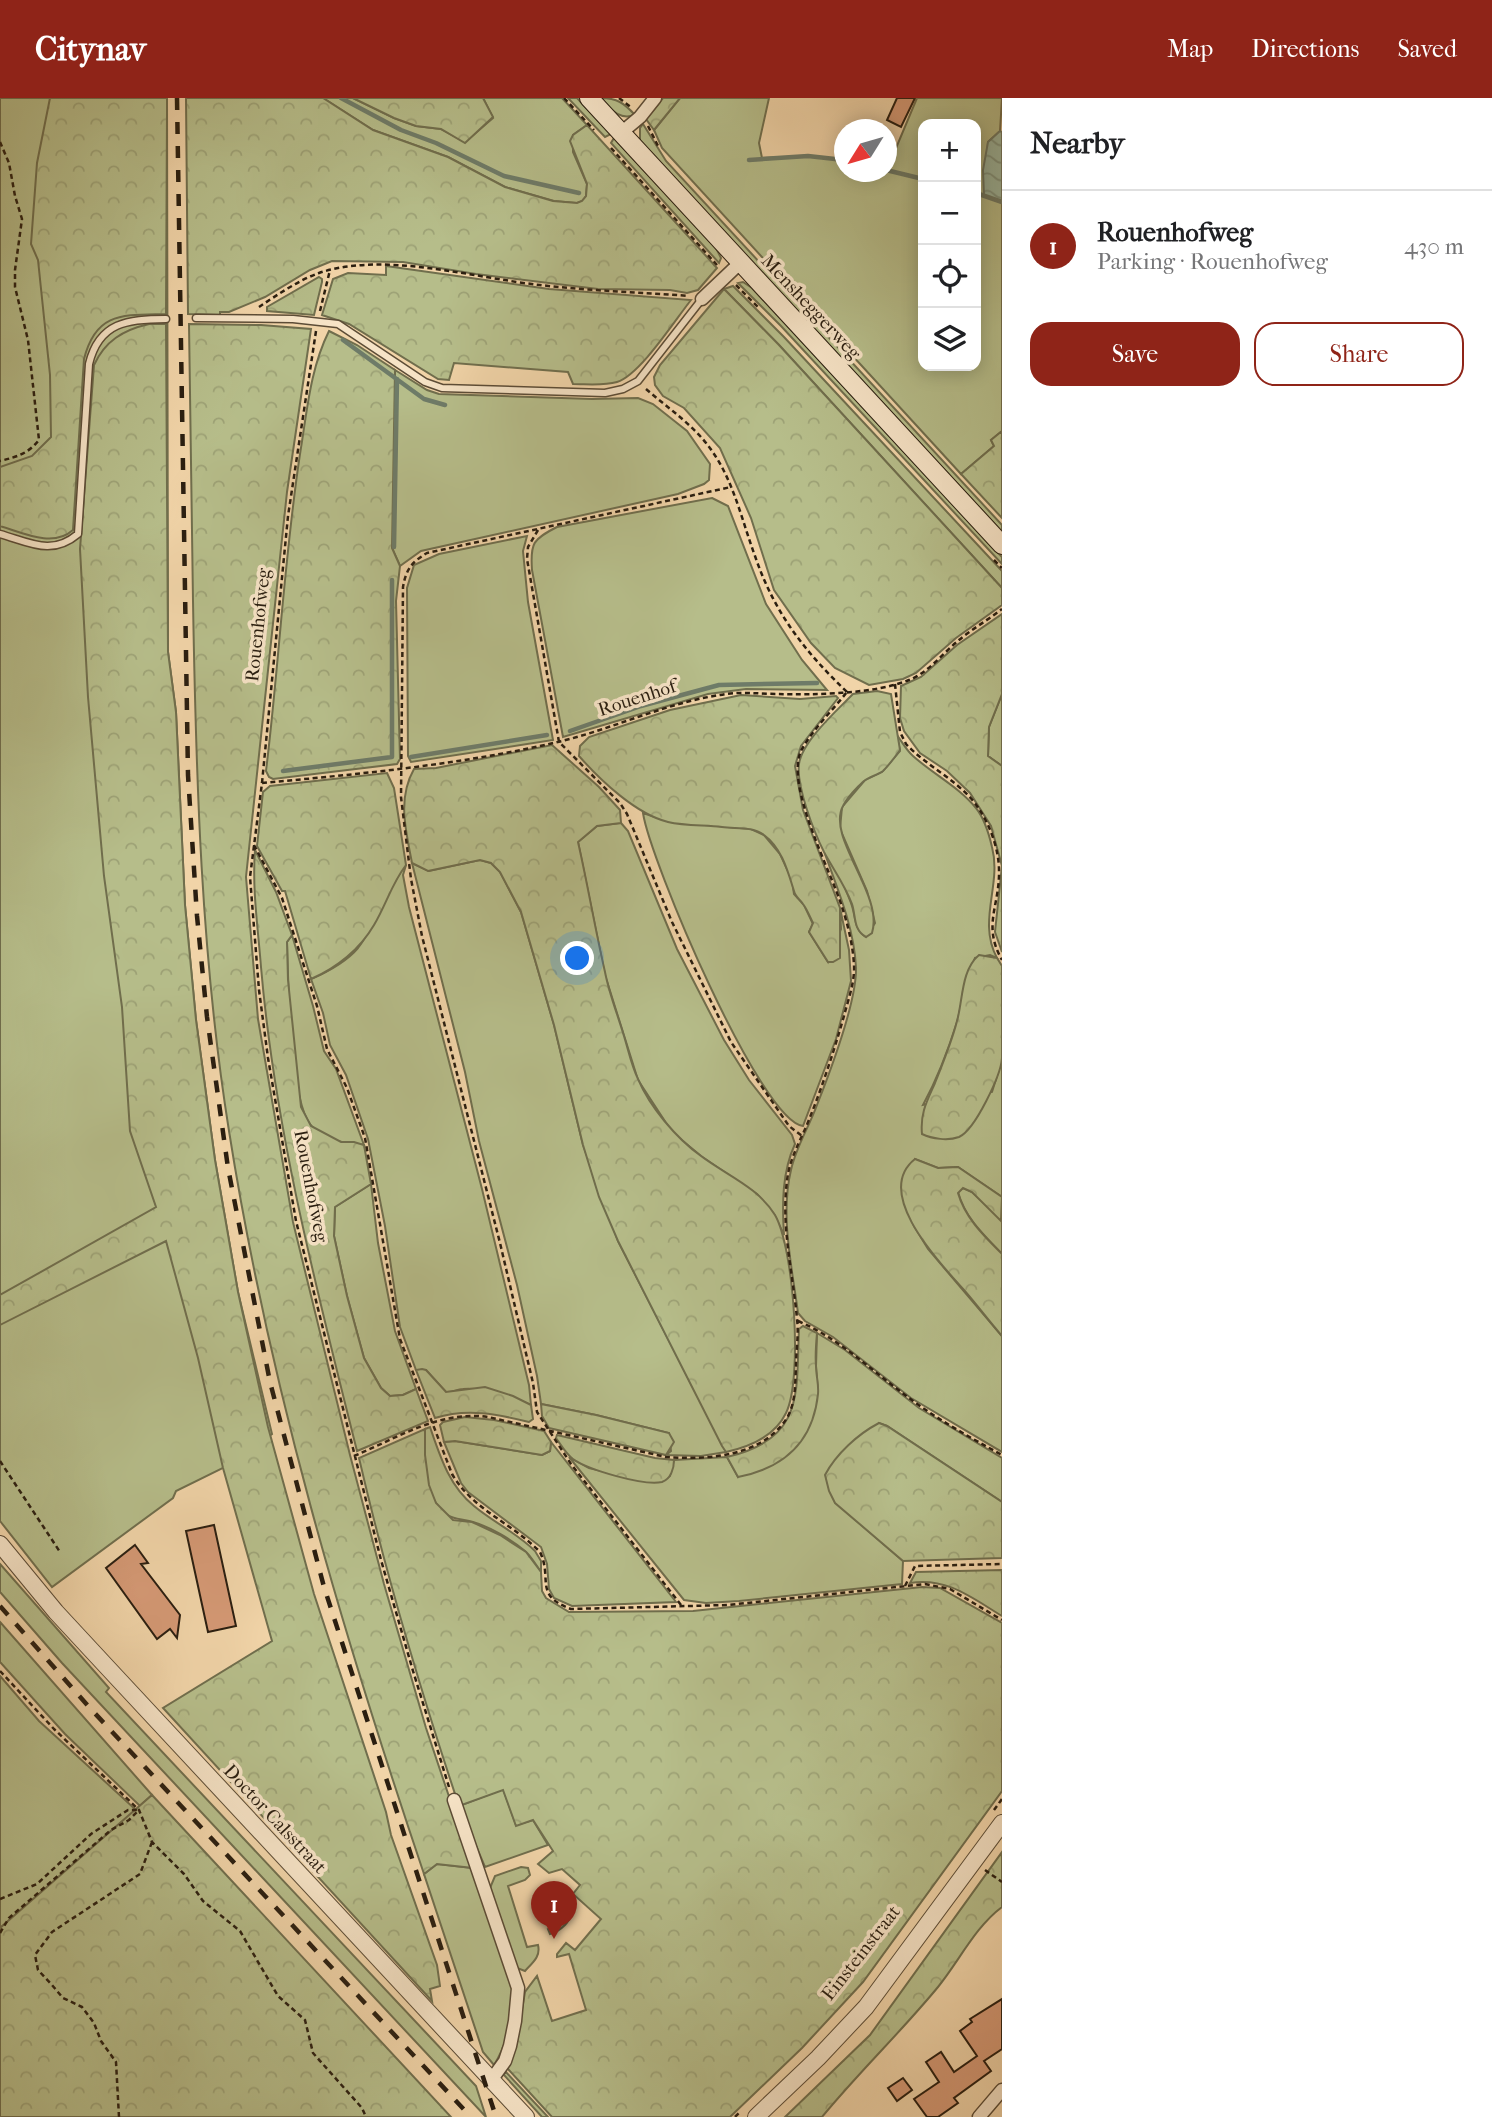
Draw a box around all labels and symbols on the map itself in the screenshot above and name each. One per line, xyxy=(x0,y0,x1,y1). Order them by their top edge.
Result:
north arrow xyxy=(834,119,897,182)
street label: Mensheggerweg xyxy=(757,250,866,365)
street label: Rouenhofweg xyxy=(241,566,275,683)
street label: Rouenhof xyxy=(595,674,682,721)
your location xyxy=(560,941,594,975)
street label: Rouenhofweg xyxy=(289,1128,333,1245)
street label: Doctor Calsstraat xyxy=(219,1760,331,1878)
pin: 1 xyxy=(531,1881,577,1939)
street label: Einsteinstraat xyxy=(817,1901,905,2005)

